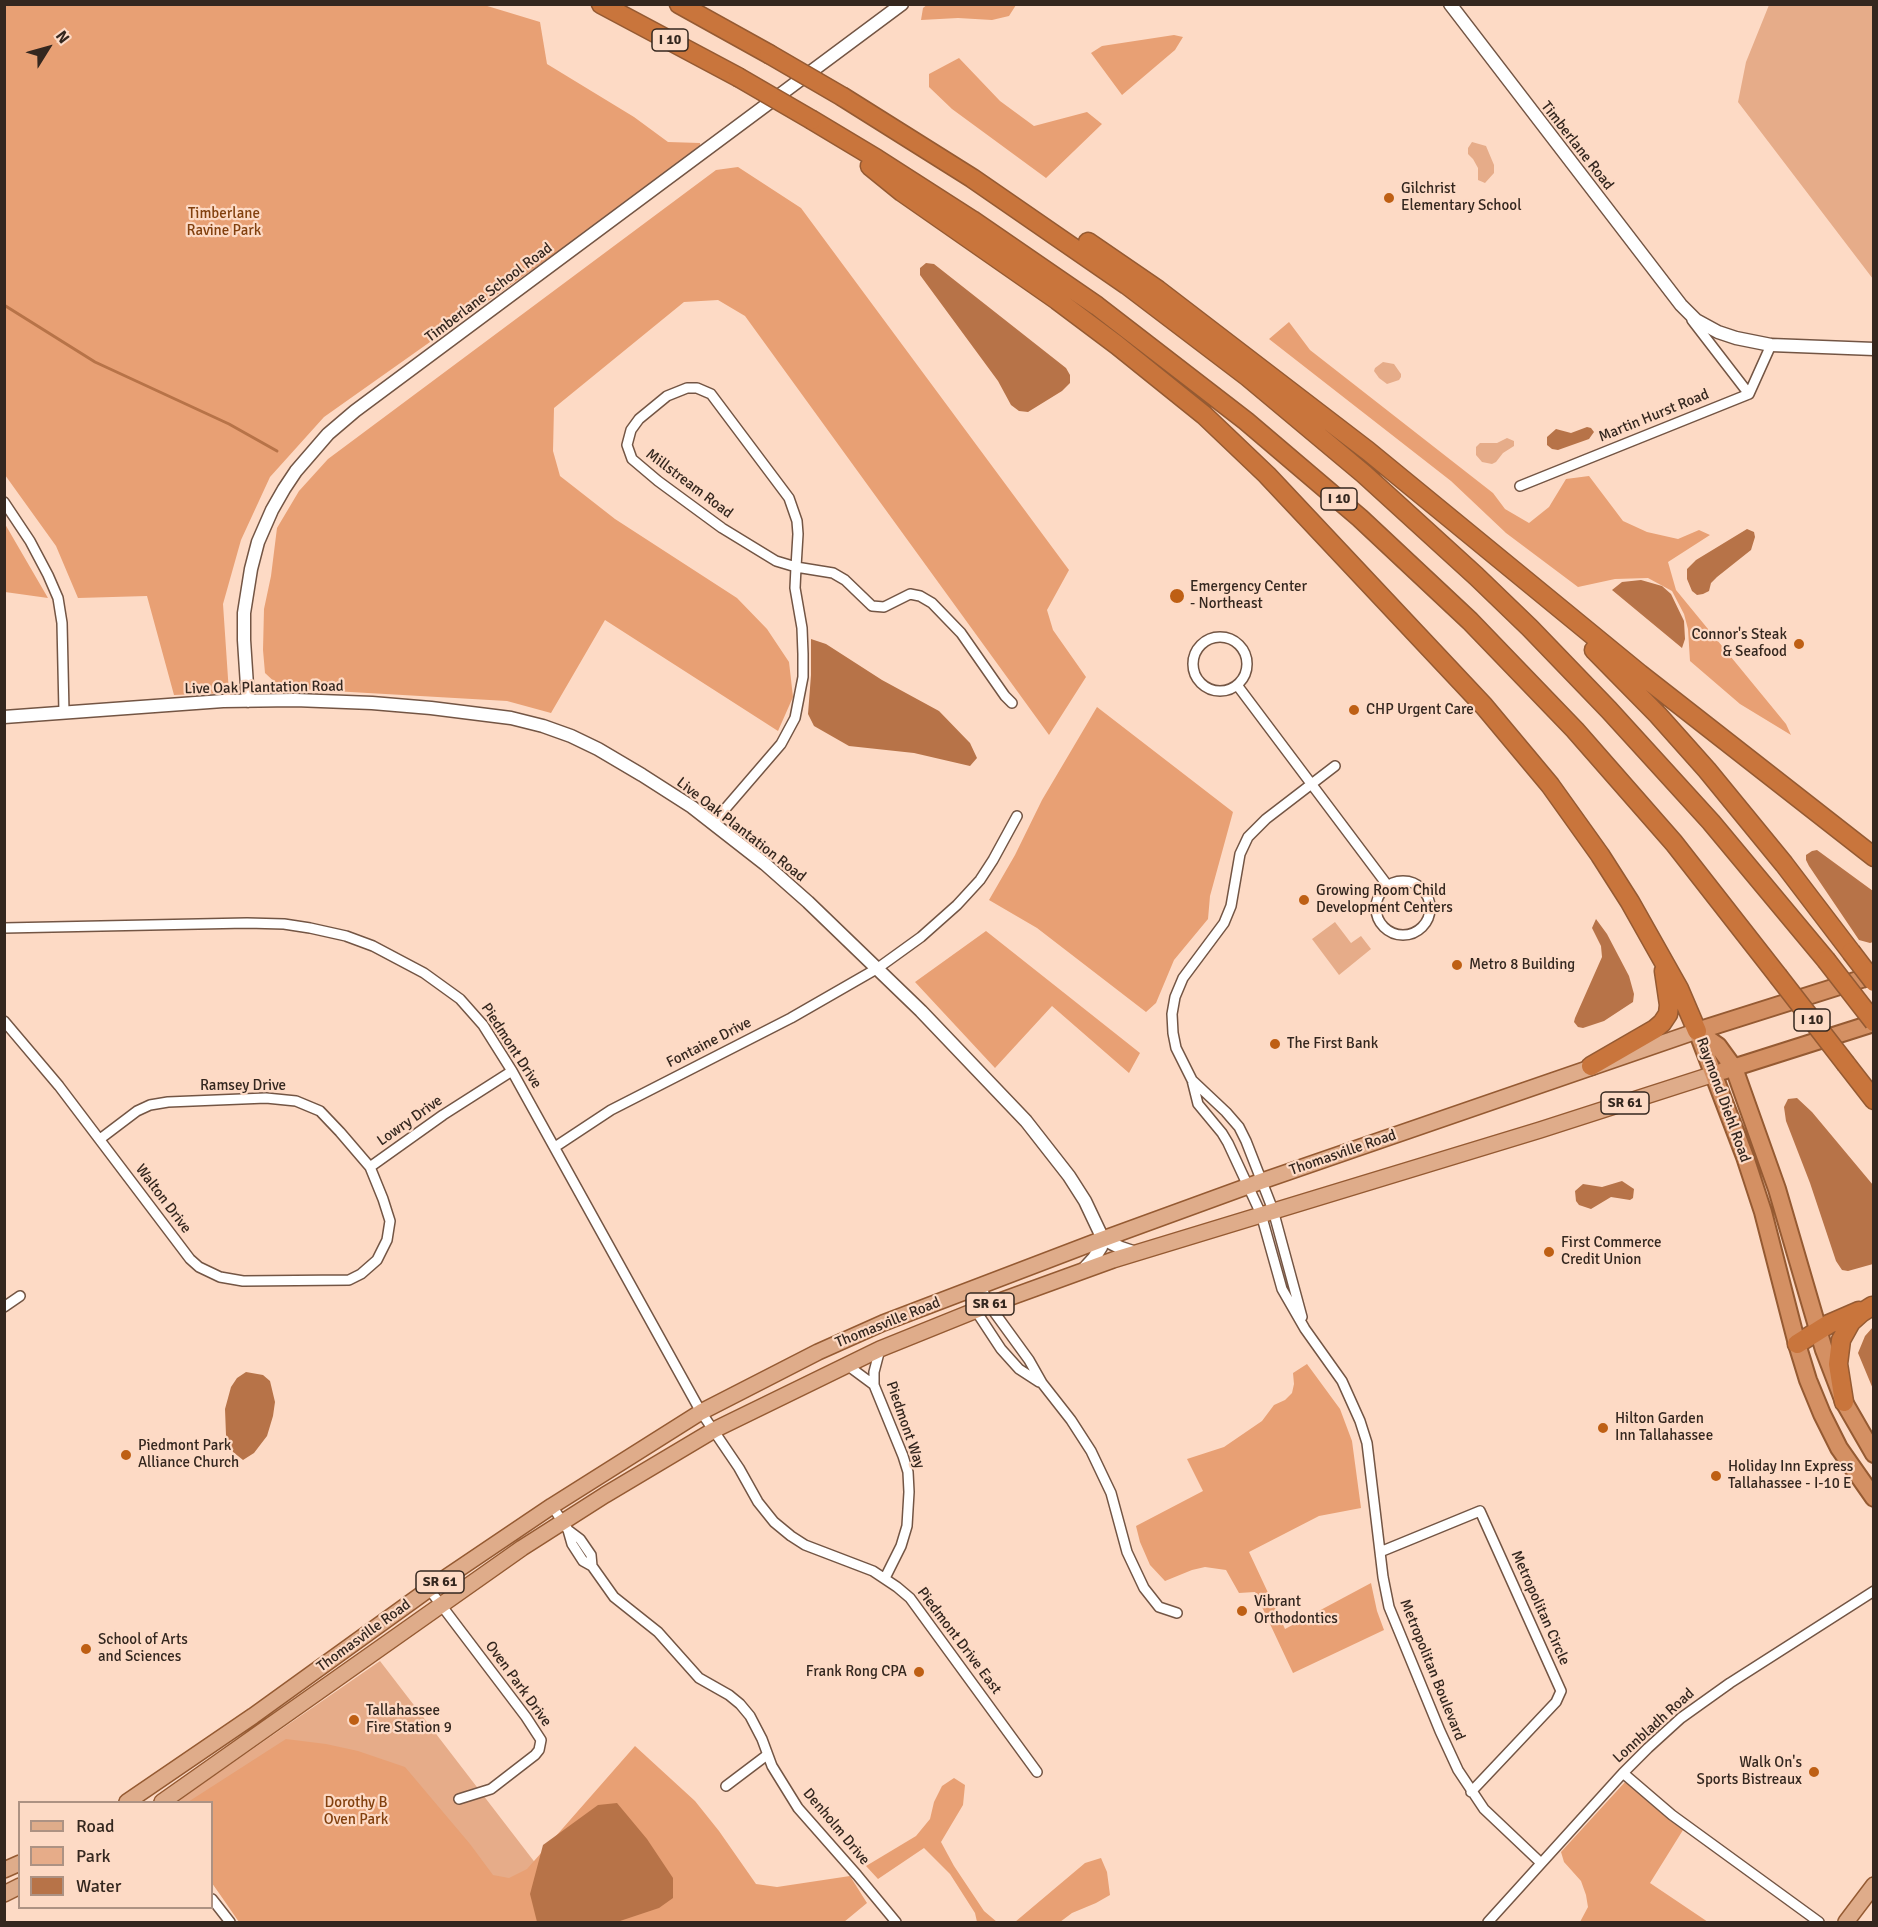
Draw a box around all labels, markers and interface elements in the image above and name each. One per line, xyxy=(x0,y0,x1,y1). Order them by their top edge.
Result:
north arrow xyxy=(18,18,78,78)
text: N xyxy=(51,27,74,48)
road number: I 10 xyxy=(652,29,688,51)
street label: Timberlane Road xyxy=(1537,98,1617,194)
place label: Gilchrist Elementary School xyxy=(1401,180,1522,215)
marker: Gilchrist Elementary School xyxy=(1382,191,1396,205)
park label: Timberlane Ravine Park xyxy=(187,205,261,240)
street label: Timberlane School Road xyxy=(422,239,556,347)
street label: Martin Hurst Road xyxy=(1596,386,1712,446)
street label: Millstream Road xyxy=(642,445,736,523)
road number: I 10 xyxy=(1321,488,1357,510)
place label: Emergency Center - Northeast xyxy=(1190,578,1307,613)
marker: Emergency Center - Northeast xyxy=(1168,587,1186,605)
place label: Connor's Steak & Seafood xyxy=(1692,626,1787,661)
marker: Connor's Steak & Seafood xyxy=(1792,637,1806,651)
street label: Live Oak Plantation Road xyxy=(184,678,344,698)
place label: CHP Urgent Care xyxy=(1366,701,1474,719)
marker: CHP Urgent Care xyxy=(1347,703,1361,717)
street label: Live Oak Plantation Road xyxy=(673,774,809,886)
place label: Growing Room Child Development Centers xyxy=(1316,882,1453,917)
marker: Growing Room Child Development Centers xyxy=(1297,893,1311,907)
place label: Metro 8 Building xyxy=(1469,956,1575,974)
marker: Metro 8 Building xyxy=(1450,958,1464,972)
street label: Piedmont Drive xyxy=(477,1000,545,1092)
road number: I 10 xyxy=(1794,1009,1830,1031)
street label: Fontaine Drive xyxy=(664,1014,754,1072)
place label: The First Bank xyxy=(1287,1035,1378,1053)
street label: Raymond Diehl Road xyxy=(1692,1035,1754,1165)
marker: The First Bank xyxy=(1268,1037,1282,1051)
street label: Ramsey Drive xyxy=(200,1077,286,1095)
street label: Lowry Drive xyxy=(374,1092,446,1150)
road number: SR 61 xyxy=(1601,1092,1649,1114)
street label: Thomasville Road xyxy=(1287,1126,1399,1180)
street label: Walton Drive xyxy=(131,1161,195,1237)
place label: First Commerce Credit Union xyxy=(1561,1234,1661,1269)
marker: First Commerce Credit Union xyxy=(1542,1245,1556,1259)
road number: SR 61 xyxy=(966,1293,1014,1315)
street label: Thomasville Road xyxy=(833,1294,943,1352)
street label: Piedmont Way xyxy=(882,1379,928,1471)
place label: Hilton Garden Inn Tallahassee xyxy=(1615,1410,1713,1445)
marker: Hilton Garden Inn Tallahassee xyxy=(1596,1421,1610,1435)
place label: Piedmont Park Alliance Church xyxy=(138,1437,239,1472)
marker: Piedmont Park Alliance Church xyxy=(119,1448,133,1462)
place label: Holiday Inn Express Tallahassee - I-10 E xyxy=(1728,1458,1853,1493)
marker: Holiday Inn Express Tallahassee - I-10 E xyxy=(1709,1469,1723,1483)
street label: Metropolitan Circle xyxy=(1507,1548,1573,1668)
road number: SR 61 xyxy=(416,1571,464,1593)
street label: Piedmont Drive East xyxy=(913,1584,1005,1698)
place label: Vibrant Orthodontics xyxy=(1254,1593,1338,1628)
street label: Thomasville Road xyxy=(314,1596,414,1676)
street label: Metropolitan Boulevard xyxy=(1395,1597,1469,1743)
marker: Vibrant Orthodontics xyxy=(1235,1604,1249,1618)
place label: School of Arts and Sciences xyxy=(98,1631,188,1666)
street label: Oven Park Drive xyxy=(481,1638,555,1730)
marker: School of Arts and Sciences xyxy=(79,1642,93,1656)
place label: Frank Rong CPA xyxy=(806,1663,907,1681)
marker: Frank Rong CPA xyxy=(912,1665,926,1679)
street label: Lonnbladh Road xyxy=(1610,1685,1698,1767)
place label: Tallahassee Fire Station 9 xyxy=(366,1702,452,1737)
marker: Tallahassee Fire Station 9 xyxy=(347,1713,361,1727)
place label: Walk On's Sports Bistreaux xyxy=(1697,1754,1802,1789)
marker: Walk On's Sports Bistreaux xyxy=(1807,1765,1821,1779)
street label: Denholm Drive xyxy=(799,1785,873,1869)
park label: Dorothy B Oven Park xyxy=(324,1794,388,1829)
legend xyxy=(18,1801,213,1909)
text: Road xyxy=(76,1815,115,1837)
text: Park xyxy=(76,1845,111,1867)
text: Water xyxy=(76,1875,121,1897)

